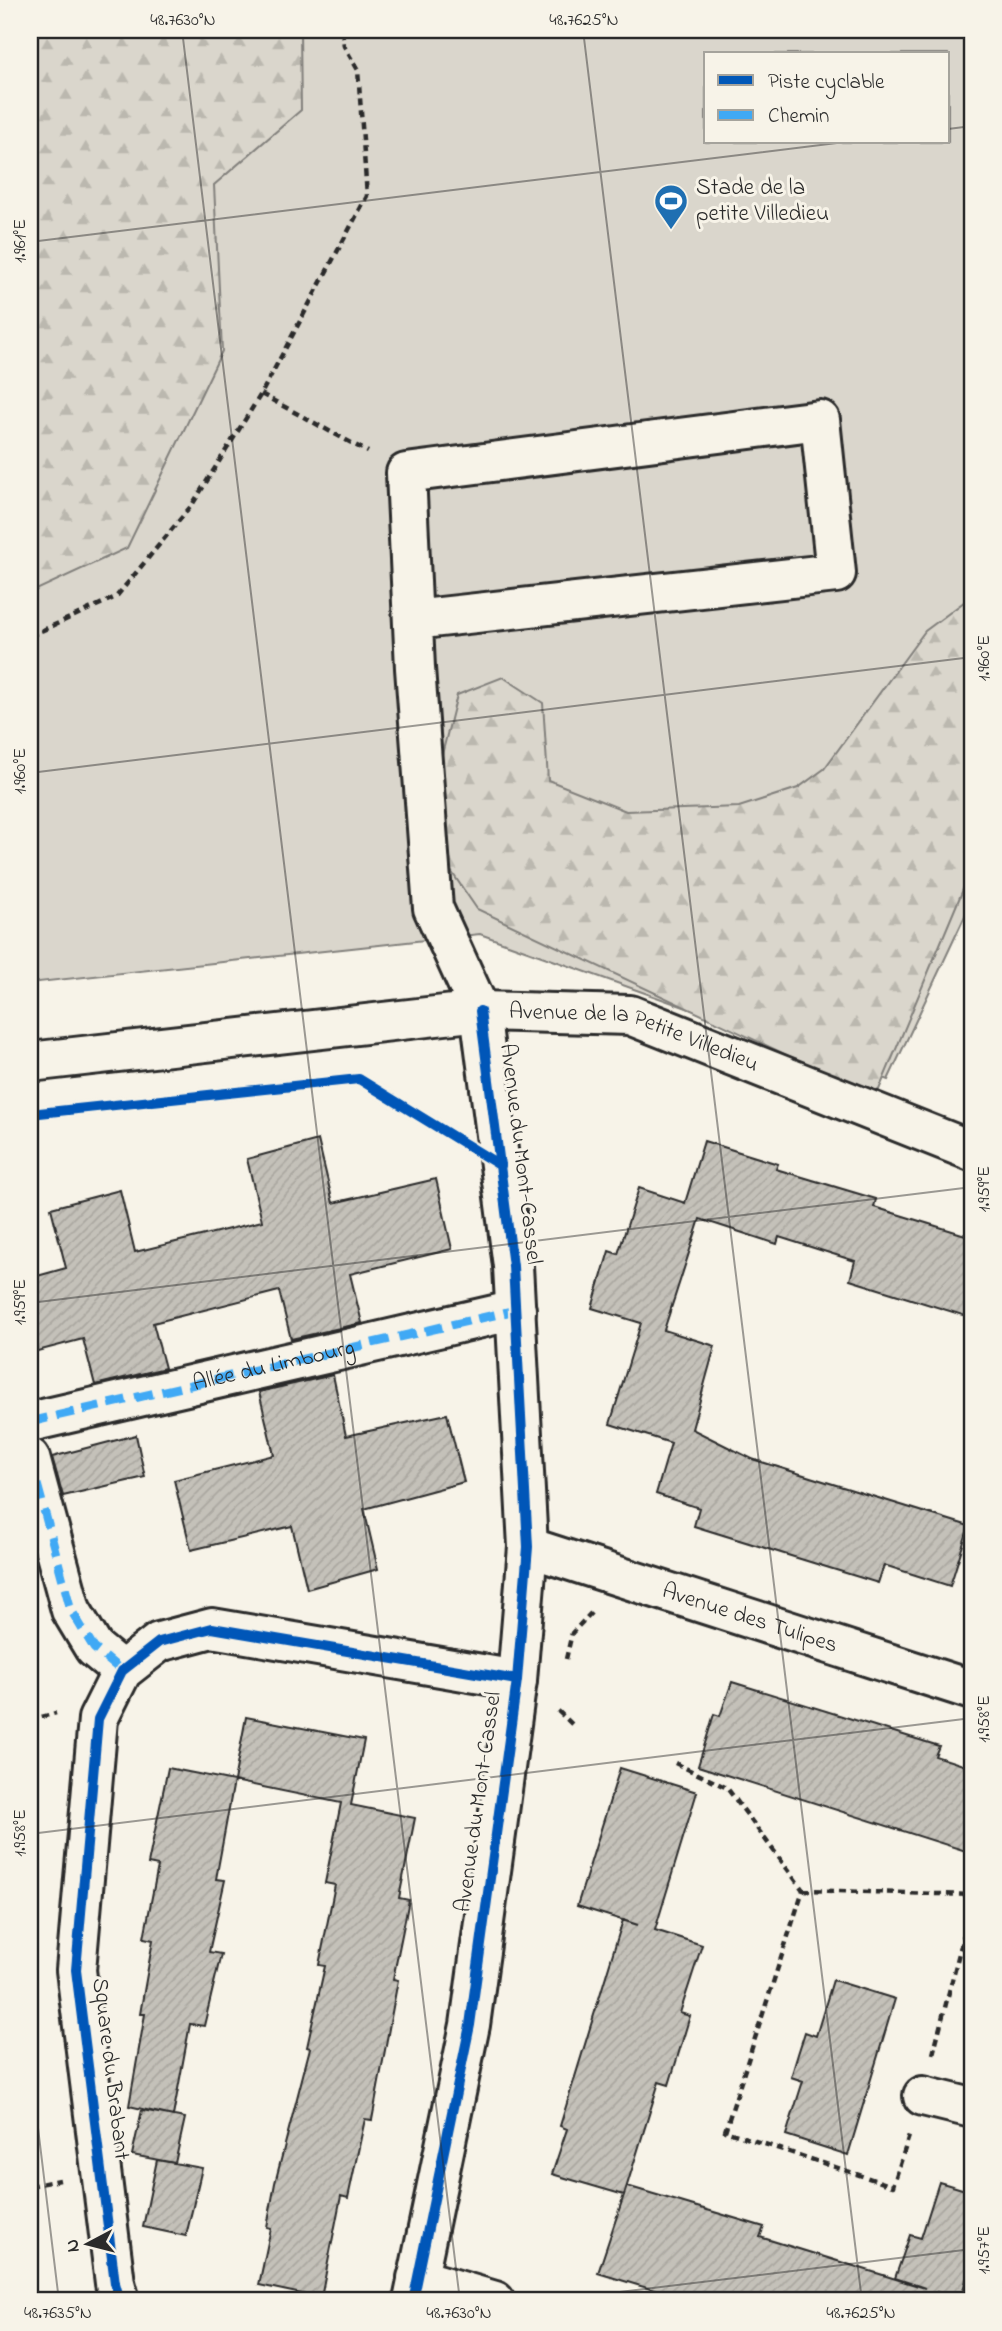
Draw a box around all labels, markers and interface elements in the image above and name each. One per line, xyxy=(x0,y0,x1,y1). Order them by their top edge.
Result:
text: 48.7630°N xyxy=(150,8,216,34)
text: 48.7625°N xyxy=(549,8,619,34)
legend xyxy=(704,52,950,144)
text: Piste cyclable xyxy=(768,68,885,100)
text: Chemin xyxy=(768,102,829,132)
place label: Stade de la petite Villedieu xyxy=(696,172,829,231)
sports icon: Stade de la petite Villedieu xyxy=(652,182,690,231)
text: 1.961°E xyxy=(8,219,34,263)
text: 1.960°E xyxy=(972,635,998,681)
text: 1.960°E xyxy=(8,748,34,794)
street label: Avenue de la Petite Villedieu xyxy=(509,995,764,1081)
street label: Avenue du Mont-Cassel xyxy=(490,1042,550,1266)
text: 1.959°E xyxy=(972,1166,998,1212)
text: 1.959°E xyxy=(8,1279,34,1325)
street label: Allée du Limbourg xyxy=(189,1331,358,1400)
street label: Avenue des Tulipes xyxy=(658,1575,842,1662)
street label: Avenue du Mont-Cassel xyxy=(447,1690,511,1914)
text: 1.958°E xyxy=(972,1695,998,1743)
text: 1.958°E xyxy=(8,1809,34,1857)
street label: Square du Brabant xyxy=(82,1976,138,2162)
north arrow xyxy=(52,2208,122,2278)
text: 1.957°E xyxy=(972,2226,998,2274)
text: N xyxy=(59,2238,88,2254)
text: 48.7635°N xyxy=(24,2301,92,2327)
text: 48.7630°N xyxy=(426,2301,492,2327)
text: 48.7625°N xyxy=(826,2301,896,2327)

